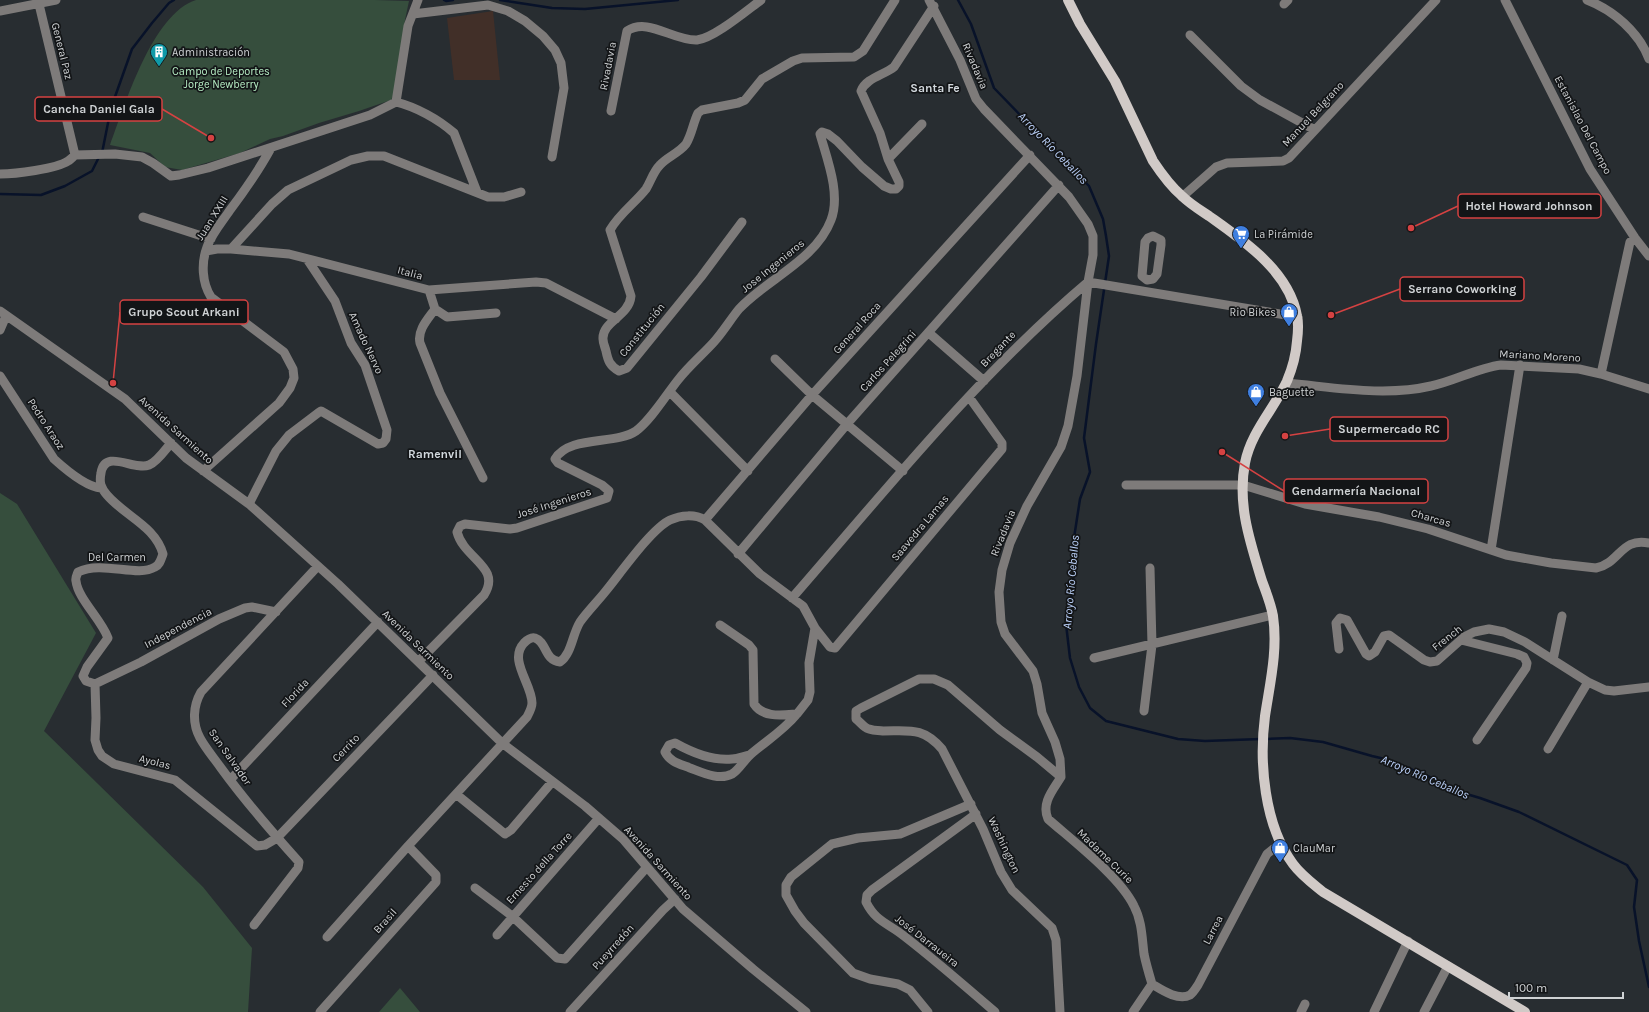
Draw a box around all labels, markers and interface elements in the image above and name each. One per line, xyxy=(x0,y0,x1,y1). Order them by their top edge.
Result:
street label: General Paz xyxy=(49,21,75,81)
street label: Rivadavia xyxy=(597,41,619,91)
street label: Rivadavia xyxy=(959,41,991,91)
building icon: Administración xyxy=(149,42,169,67)
place label: Administración xyxy=(172,46,250,59)
park label: Campo de Deportes Jorge Newberry xyxy=(172,65,270,91)
street label: Estanislao Del Campo xyxy=(1551,73,1615,177)
street label: Manuel Belgrano xyxy=(1279,79,1347,149)
district label: Santa Fe xyxy=(910,81,960,95)
callout: Cancha Daniel Gala xyxy=(35,97,162,121)
text: Cancha Daniel Gala xyxy=(43,102,155,116)
water label: Arroyo Río Ceballos xyxy=(1015,109,1091,187)
street label: Juan XXIII xyxy=(193,193,231,243)
callout: Hotel Howard Johnson xyxy=(1458,194,1601,218)
text: Hotel Howard Johnson xyxy=(1465,199,1593,213)
supermarket icon: La Pirámide xyxy=(1231,224,1251,249)
place label: La Pirámide xyxy=(1254,228,1313,241)
street label: Jose Ingenieros xyxy=(739,236,807,295)
street label: Italia xyxy=(396,263,424,283)
callout: Serrano Coworking xyxy=(1400,277,1524,301)
text: Serrano Coworking xyxy=(1408,282,1516,296)
street label: General Roca xyxy=(830,299,884,357)
callout: Grupo Scout Arkani xyxy=(120,300,248,324)
street label: Constitución xyxy=(616,301,668,359)
shop icon: Rio Bikes xyxy=(1279,302,1299,327)
text: Grupo Scout Arkani xyxy=(128,305,240,319)
place label: Rio Bikes xyxy=(1230,306,1276,319)
street label: Amado Nervo xyxy=(346,310,386,376)
street label: Carlos Pelegrini xyxy=(857,328,919,394)
street label: Bregante xyxy=(978,328,1019,370)
street label: Mariano Moreno xyxy=(1499,347,1581,365)
shop icon: Baguette xyxy=(1246,382,1266,407)
place label: Baguette xyxy=(1269,386,1315,399)
street label: Avenida Sarmiento xyxy=(136,393,216,467)
street label: Pedro Araoz xyxy=(25,396,67,452)
callout: Supermercado RC xyxy=(1330,417,1448,441)
text: Supermercado RC xyxy=(1338,422,1440,436)
district label: Ramenvil xyxy=(408,447,462,461)
callout: Gendarmería Nacional xyxy=(1284,479,1428,503)
text: Gendarmería Nacional xyxy=(1292,484,1420,498)
street label: José Ingenieros xyxy=(515,485,593,521)
street label: Saavedra Lamas xyxy=(889,492,952,564)
street label: Charcas xyxy=(1410,506,1453,530)
street label: Rivadavia xyxy=(988,508,1018,558)
water label: Arroyo Río Ceballos xyxy=(1060,534,1082,630)
street label: Del Carmen xyxy=(88,551,146,564)
street label: Independencia xyxy=(142,605,214,651)
street label: Avenida Sarmiento xyxy=(379,607,457,683)
street label: French xyxy=(1429,622,1465,654)
street label: Florida xyxy=(278,676,312,710)
street label: San Salvador xyxy=(206,726,254,788)
street label: Cerrito xyxy=(330,731,362,765)
street label: Ayolas xyxy=(138,752,172,772)
water label: Arroyo Río Ceballos xyxy=(1379,752,1472,802)
street label: Washington xyxy=(985,815,1023,875)
street label: Avenida Sarmiento xyxy=(621,823,695,903)
street label: Madame Curie xyxy=(1074,826,1136,886)
street label: Ernesto della Torre xyxy=(503,829,575,907)
shop icon: ClauMar xyxy=(1270,838,1290,863)
place label: ClauMar xyxy=(1293,842,1335,855)
street label: Brasil xyxy=(370,906,400,936)
street label: José Darraueira xyxy=(892,912,962,970)
street label: Larrea xyxy=(1200,913,1226,947)
street label: Pueyrredón xyxy=(589,922,637,972)
scale bar xyxy=(1509,974,1623,1000)
text: 100 m xyxy=(1515,981,1547,995)

